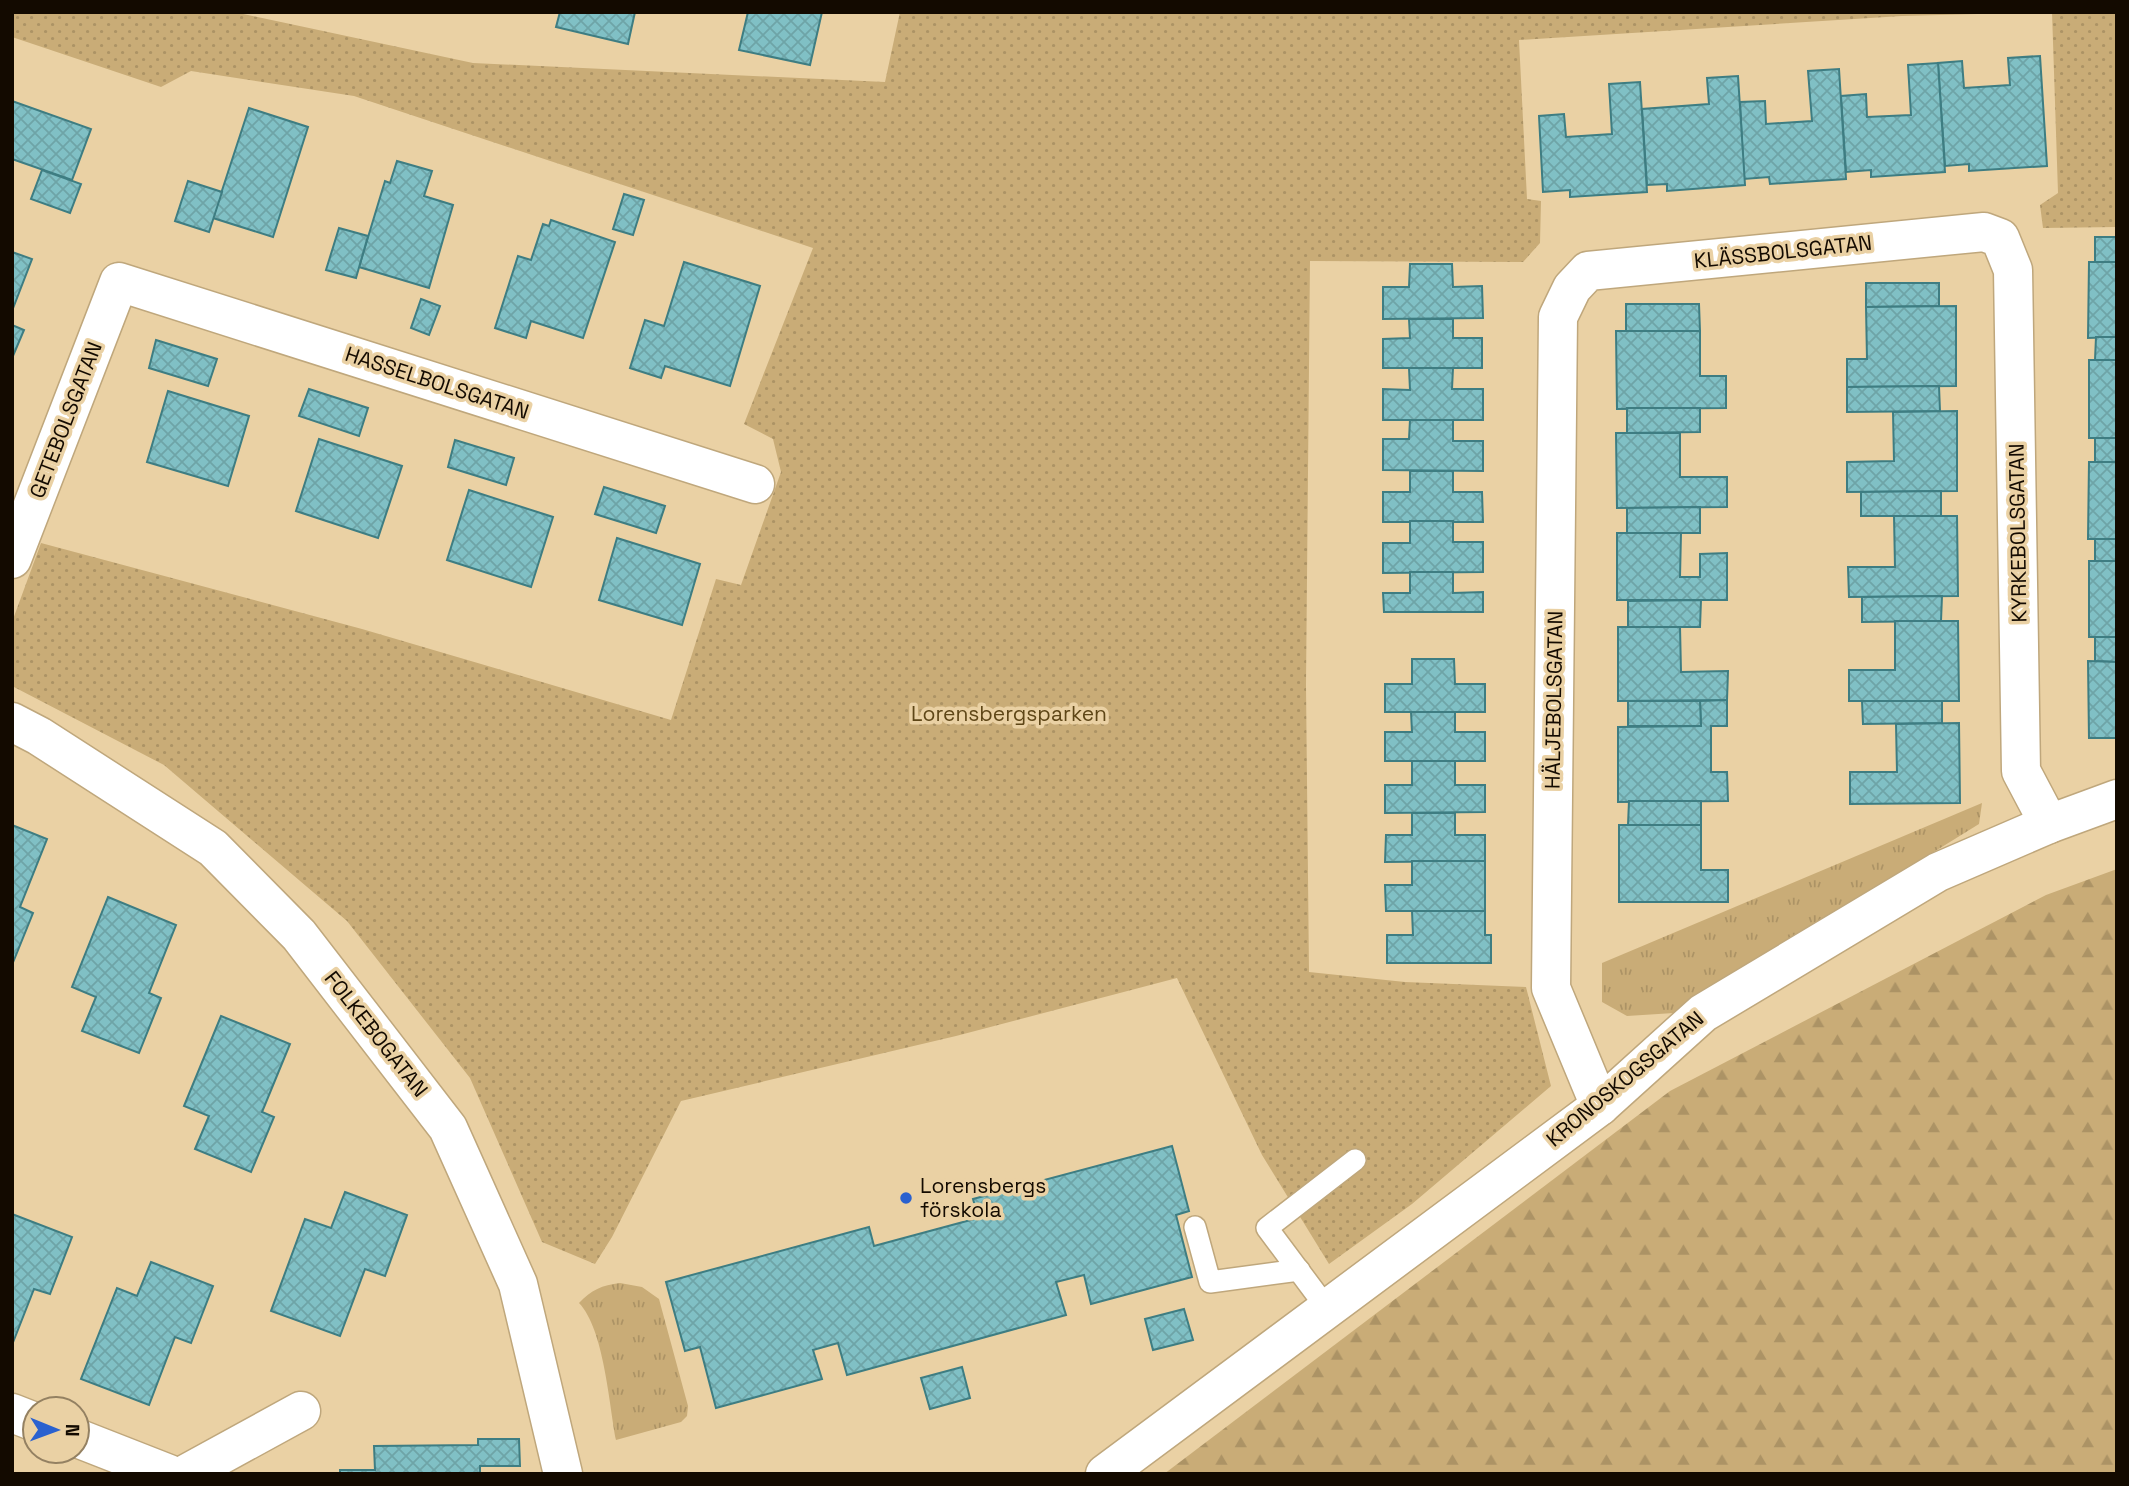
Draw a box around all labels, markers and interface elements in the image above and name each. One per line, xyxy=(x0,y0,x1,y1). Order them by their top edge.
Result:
street label: KLÄSSBOLSGATAN xyxy=(1693,229,1873,274)
street label: GETEBOLSGATAN xyxy=(23,338,108,502)
street label: HASSELBOLSGATAN xyxy=(342,340,532,425)
street label: KYRKEBOLSGATAN xyxy=(2002,443,2033,623)
street label: HÄLJEBOLSGATAN xyxy=(1538,611,1569,789)
park label: Lorensbergsparken xyxy=(911,700,1107,727)
street label: FOLKEBOGATAN xyxy=(319,965,434,1102)
street label: KRONOSKOGSGATAN xyxy=(1540,1005,1709,1152)
place label: Lorensbergs förskola xyxy=(920,1172,1046,1223)
marker: Lorensbergs förskola xyxy=(898,1190,914,1206)
north arrow xyxy=(21,1395,91,1465)
text: N xyxy=(60,1424,85,1437)

